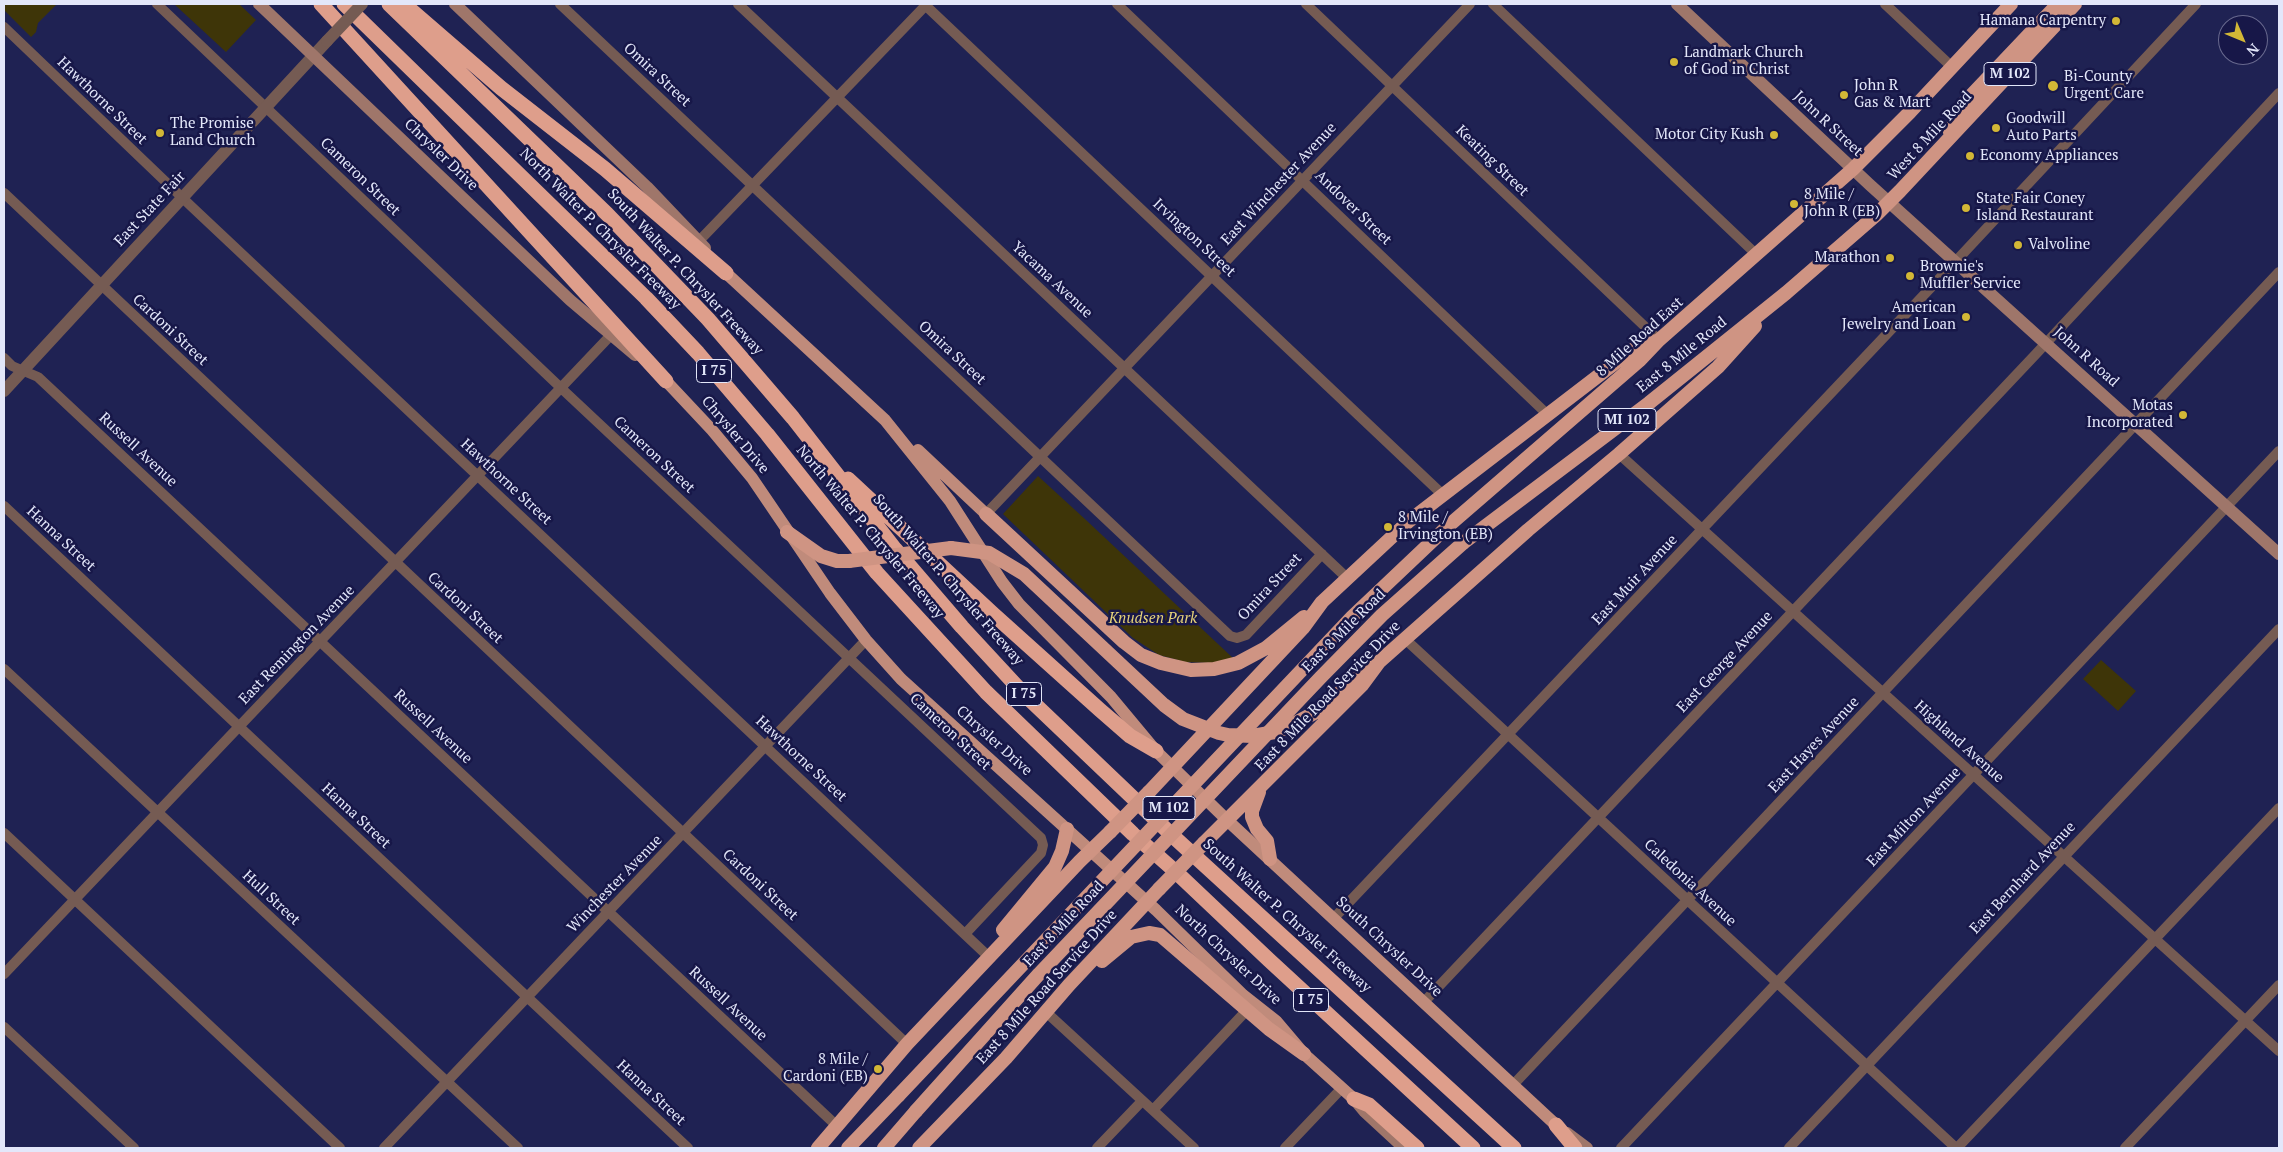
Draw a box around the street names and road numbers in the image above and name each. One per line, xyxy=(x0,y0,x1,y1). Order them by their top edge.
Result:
street label: Omira Street xyxy=(620,39,694,111)
street label: Hawthorne Street xyxy=(53,54,151,148)
road number: M 102 xyxy=(1984,62,2036,86)
street label: John R Street xyxy=(1790,87,1866,161)
street label: West 8 Mile Road xyxy=(1884,88,1976,184)
street label: Chrysler Drive xyxy=(400,115,482,195)
street label: East Winchester Avenue xyxy=(1218,119,1340,249)
street label: Keating Street xyxy=(1452,122,1532,200)
street label: Cameron Street xyxy=(316,134,404,220)
street label: North Walter P. Chrysler Freeway xyxy=(516,145,684,313)
street label: Andover Street xyxy=(1311,167,1395,249)
street label: East State Fair xyxy=(111,168,189,250)
street label: South Walter P. Chrysler Freeway xyxy=(603,185,767,359)
street label: Irvington Street xyxy=(1149,195,1239,281)
street label: Yacama Avenue xyxy=(1008,238,1096,322)
street label: Cardoni Street xyxy=(128,290,212,370)
street label: 8 Mile Road East xyxy=(1593,293,1687,381)
street label: East 8 Mile Road xyxy=(1633,313,1731,397)
street label: Omira Street xyxy=(915,317,989,389)
street label: John R Road xyxy=(2050,323,2122,391)
road number: I 75 xyxy=(696,360,732,382)
street label: Chrysler Drive xyxy=(697,393,773,477)
road number: MI 102 xyxy=(1598,408,1656,432)
street label: Russell Avenue xyxy=(95,409,181,491)
street label: Cameron Street xyxy=(610,413,698,497)
street label: Hawthorne Street xyxy=(457,435,555,529)
street label: North Walter P. Chrysler Freeway xyxy=(792,442,948,622)
street label: South Walter P. Chrysler Freeway xyxy=(869,491,1027,669)
street label: Hanna Street xyxy=(23,503,99,575)
street label: East Muir Avenue xyxy=(1589,531,1681,629)
street label: Omira Street xyxy=(1234,550,1306,624)
street label: Cardoni Street xyxy=(423,568,507,648)
street label: East Remington Avenue xyxy=(235,582,359,708)
street label: East 8 Mile Road xyxy=(1299,586,1389,676)
street label: East George Avenue xyxy=(1673,608,1777,716)
street label: East 8 Mile Road Service Drive xyxy=(1252,617,1404,775)
road number: I 75 xyxy=(1006,682,1042,706)
street label: Russell Avenue xyxy=(390,686,476,768)
street label: Cameron Street xyxy=(906,690,994,774)
street label: East Hayes Avenue xyxy=(1765,693,1863,797)
street label: Highland Avenue xyxy=(1911,697,2007,787)
street label: Chrysler Drive xyxy=(952,702,1036,780)
street label: Hawthorne Street xyxy=(752,712,850,806)
street label: East Milton Avenue xyxy=(1863,763,1965,871)
street label: Hanna Street xyxy=(318,780,394,852)
road number: M 102 xyxy=(1143,796,1195,820)
street label: East Bernhard Avenue xyxy=(1966,818,2080,938)
street label: Winchester Avenue xyxy=(564,831,666,937)
street label: South Walter P. Chrysler Freeway xyxy=(1199,836,1375,996)
street label: Caledonia Avenue xyxy=(1640,836,1740,930)
street label: Cardoni Street xyxy=(718,845,802,925)
street label: Hull Street xyxy=(238,867,304,929)
street label: East 8 Mile Road xyxy=(1020,878,1108,970)
street label: South Chrysler Drive xyxy=(1332,893,1446,1001)
street label: North Chrysler Drive xyxy=(1171,901,1285,1009)
street label: East 8 Mile Road Service Drive xyxy=(973,906,1121,1068)
street label: Russell Avenue xyxy=(685,963,771,1045)
road number: I 75 xyxy=(1294,988,1328,1012)
street label: Hanna Street xyxy=(613,1057,689,1129)

